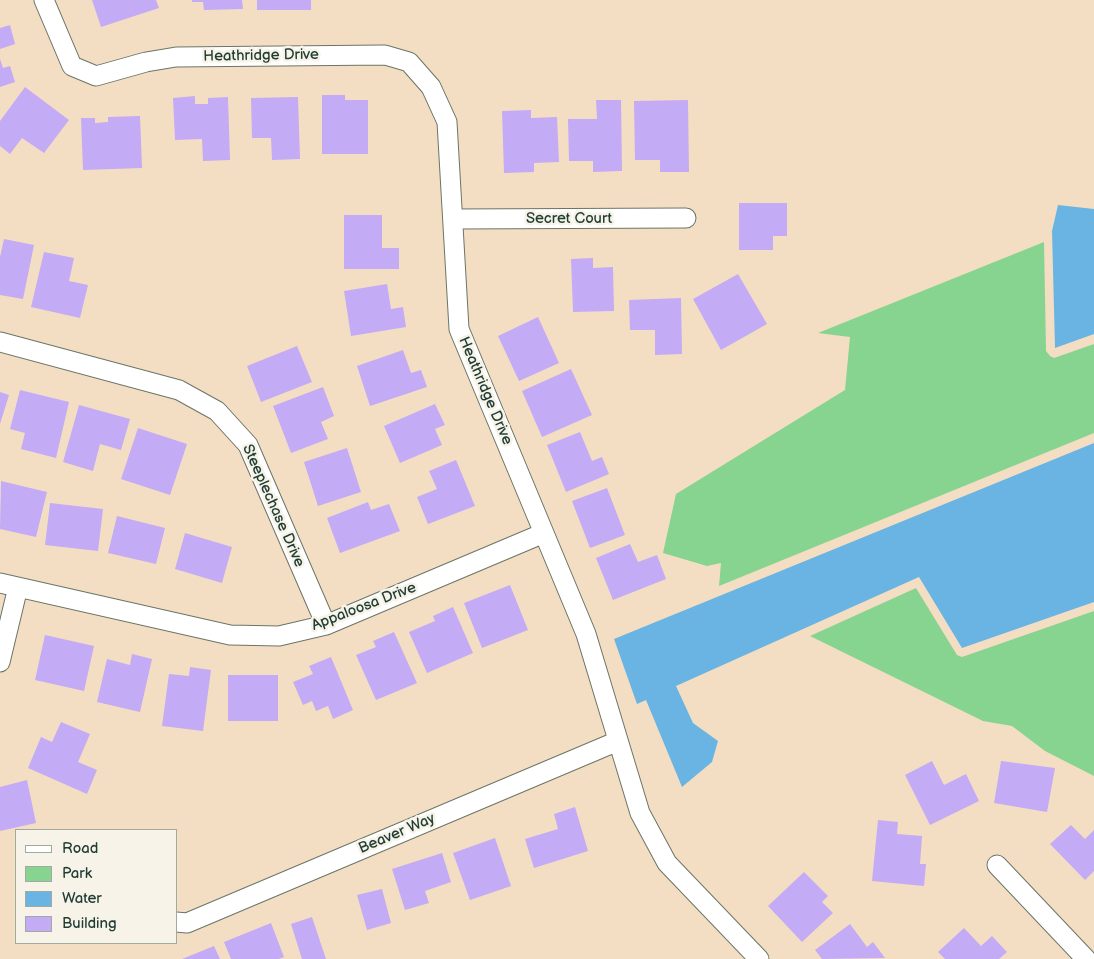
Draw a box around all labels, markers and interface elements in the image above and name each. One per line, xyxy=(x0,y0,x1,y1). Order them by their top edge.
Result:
street label: Heathridge Drive xyxy=(203,46,319,66)
street label: Secret Court xyxy=(526,210,612,228)
street label: Heathridge Drive xyxy=(454,334,516,448)
street label: Steeplechase Drive xyxy=(238,442,308,570)
street label: Appaloosa Drive xyxy=(309,579,419,635)
street label: Beaver Way xyxy=(356,810,438,858)
legend xyxy=(15,829,178,944)
text: Road xyxy=(62,839,98,858)
text: Park xyxy=(62,864,92,883)
text: Water xyxy=(62,889,102,908)
text: Building xyxy=(62,914,117,933)

